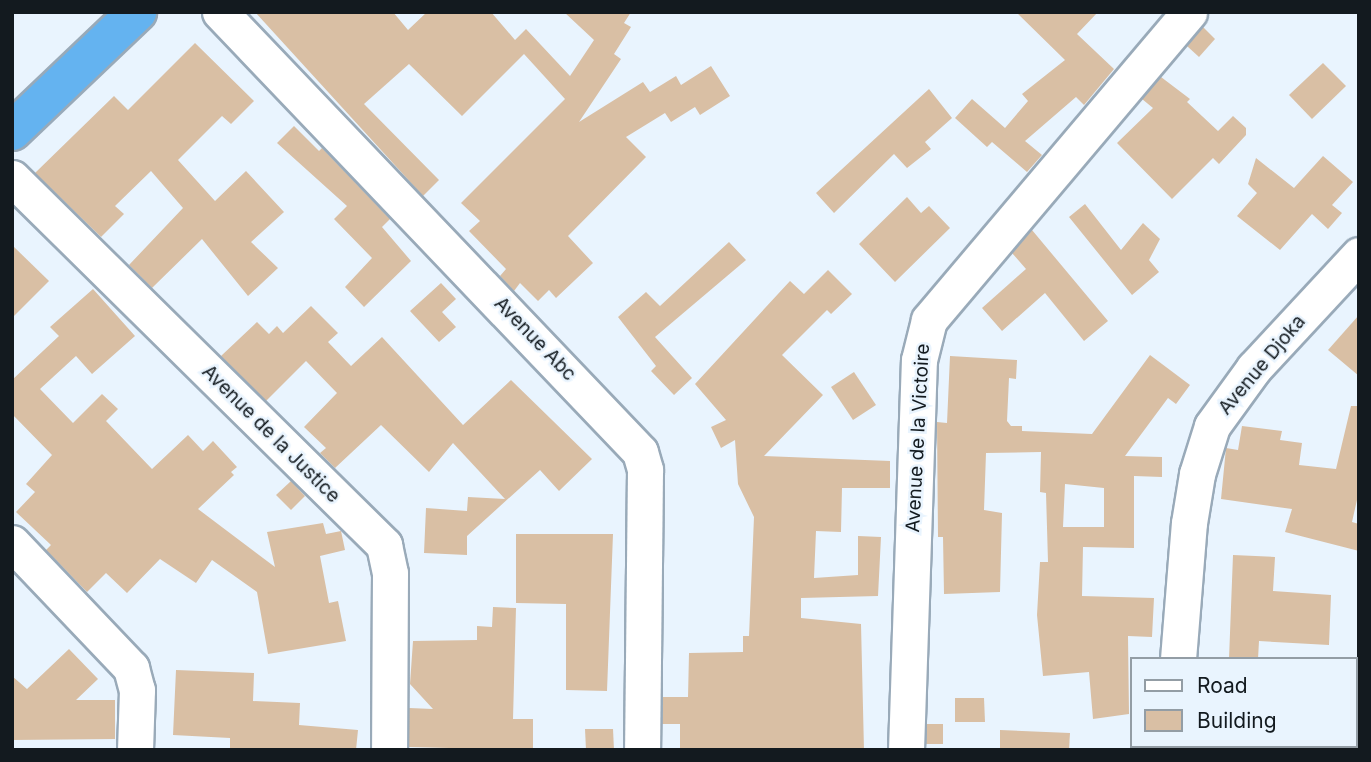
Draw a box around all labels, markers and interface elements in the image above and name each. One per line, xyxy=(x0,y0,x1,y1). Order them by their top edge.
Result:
street label: Avenue Abc xyxy=(489,292,581,386)
street label: Avenue Djoka xyxy=(1214,311,1310,419)
street label: Avenue de la Victoire xyxy=(902,343,934,533)
street label: Avenue de la Justice xyxy=(197,360,345,508)
legend xyxy=(1130,657,1357,748)
text: Road xyxy=(1197,673,1248,698)
text: Building xyxy=(1197,708,1277,733)

